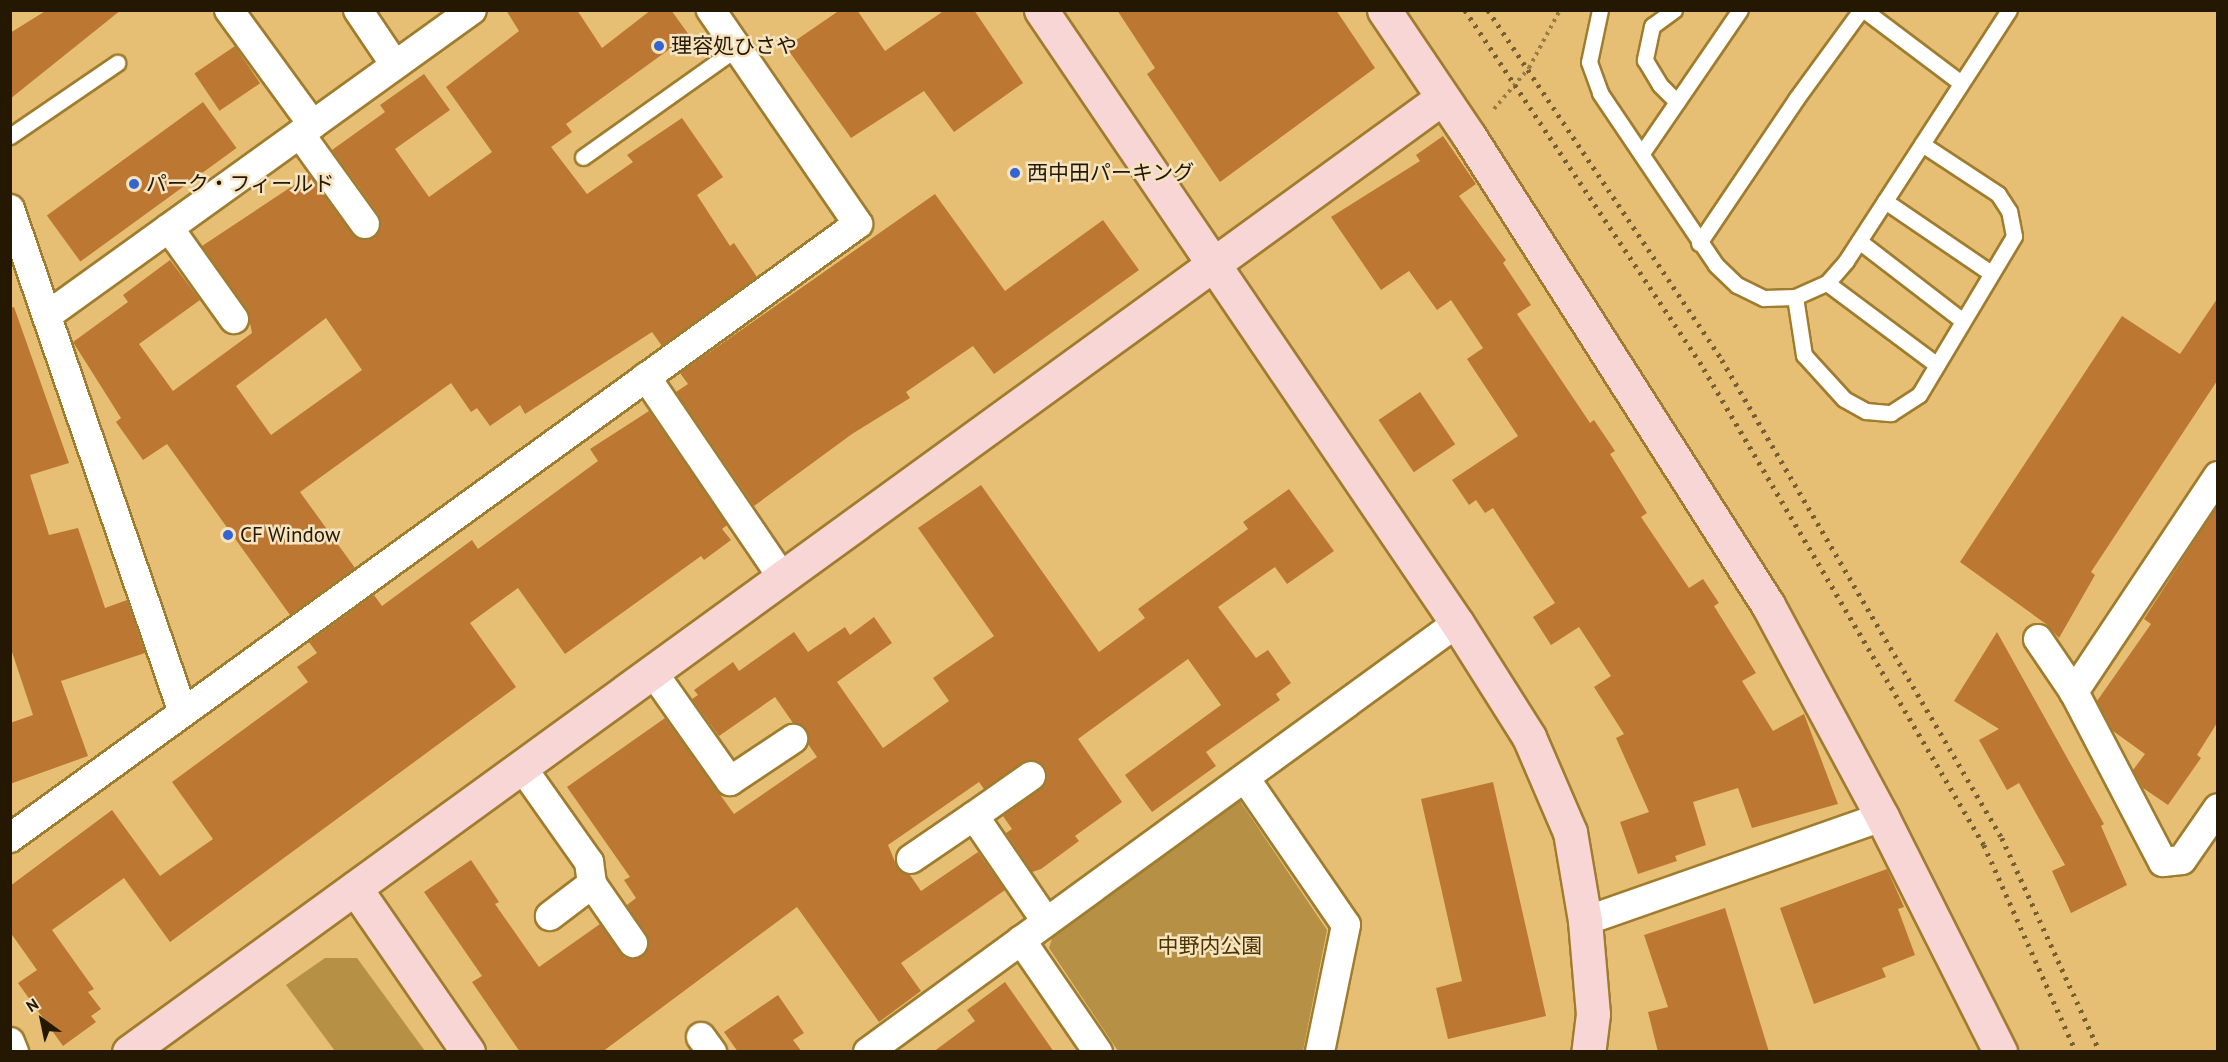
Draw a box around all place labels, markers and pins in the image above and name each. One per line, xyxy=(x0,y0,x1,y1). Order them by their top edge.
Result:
place label: 理容処ひさや xyxy=(671,33,797,59)
marker: 理容処ひさや xyxy=(652,39,666,53)
place label: 西中田パーキング xyxy=(1027,160,1195,186)
marker: 西中田パーキング xyxy=(1008,166,1022,180)
place label: パーク・フィールド xyxy=(146,171,335,197)
marker: パーク・フィールド xyxy=(127,177,141,191)
place label: CF Window xyxy=(240,522,341,548)
marker: CF Window xyxy=(221,528,235,542)

